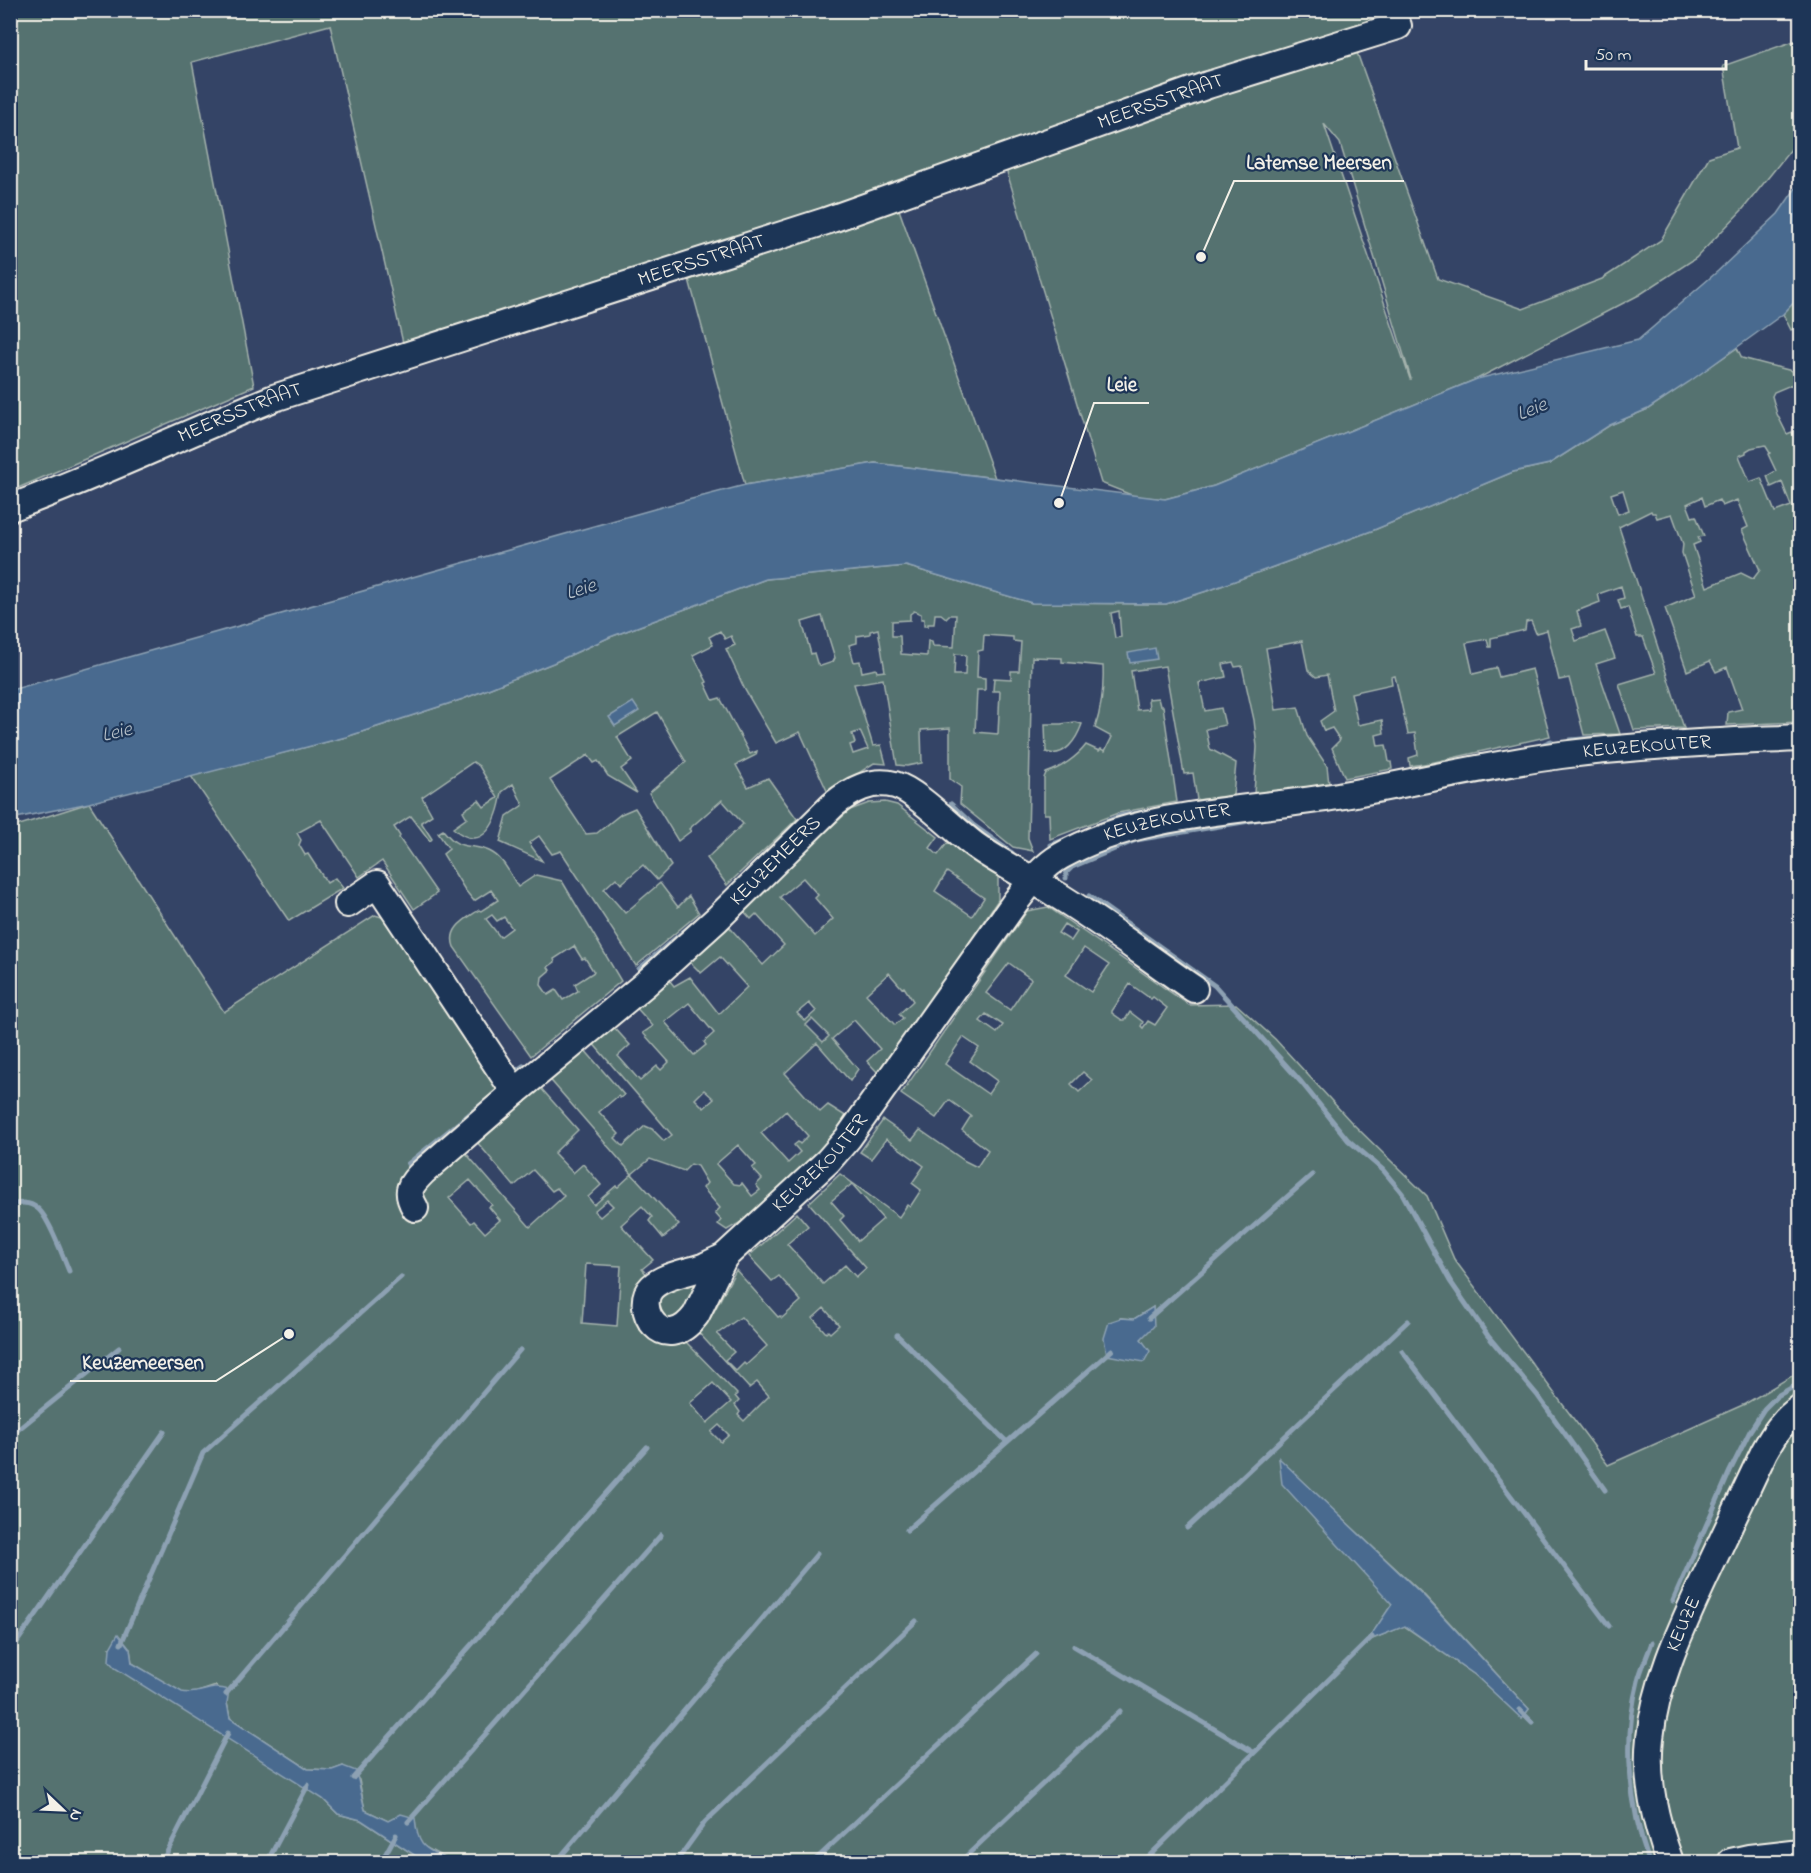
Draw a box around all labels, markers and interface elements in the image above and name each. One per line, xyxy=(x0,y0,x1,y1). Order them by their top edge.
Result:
scale bar xyxy=(1586,33,1726,71)
text: 50 m xyxy=(1595,43,1632,69)
street label: MEERSSTRAAT xyxy=(1094,66,1227,138)
callout: Latemse Meersen xyxy=(1234,142,1404,181)
text: Latemse Meersen xyxy=(1246,149,1392,179)
street label: MEERSSTRAAT xyxy=(634,227,769,295)
callout: Leie xyxy=(1094,364,1149,403)
text: Leie xyxy=(1107,371,1138,401)
street label: MEERSSTRAAT xyxy=(173,375,306,451)
water label: Leie xyxy=(1512,390,1553,430)
water label: Leie xyxy=(562,571,601,609)
water label: Leie xyxy=(99,715,137,751)
street label: KEUZEKOUTER xyxy=(1581,728,1713,767)
street label: KEUZEKOUTER xyxy=(1100,795,1233,850)
street label: KEUZEMEERS xyxy=(724,809,828,913)
street label: KEUZEKOUTER xyxy=(766,1107,876,1220)
callout: Keuzemeersen xyxy=(70,1342,216,1381)
text: Keuzemeersen xyxy=(82,1349,204,1379)
street label: KEUZE xyxy=(1659,1592,1709,1656)
north arrow xyxy=(33,1780,93,1840)
text: N xyxy=(62,1805,88,1825)

